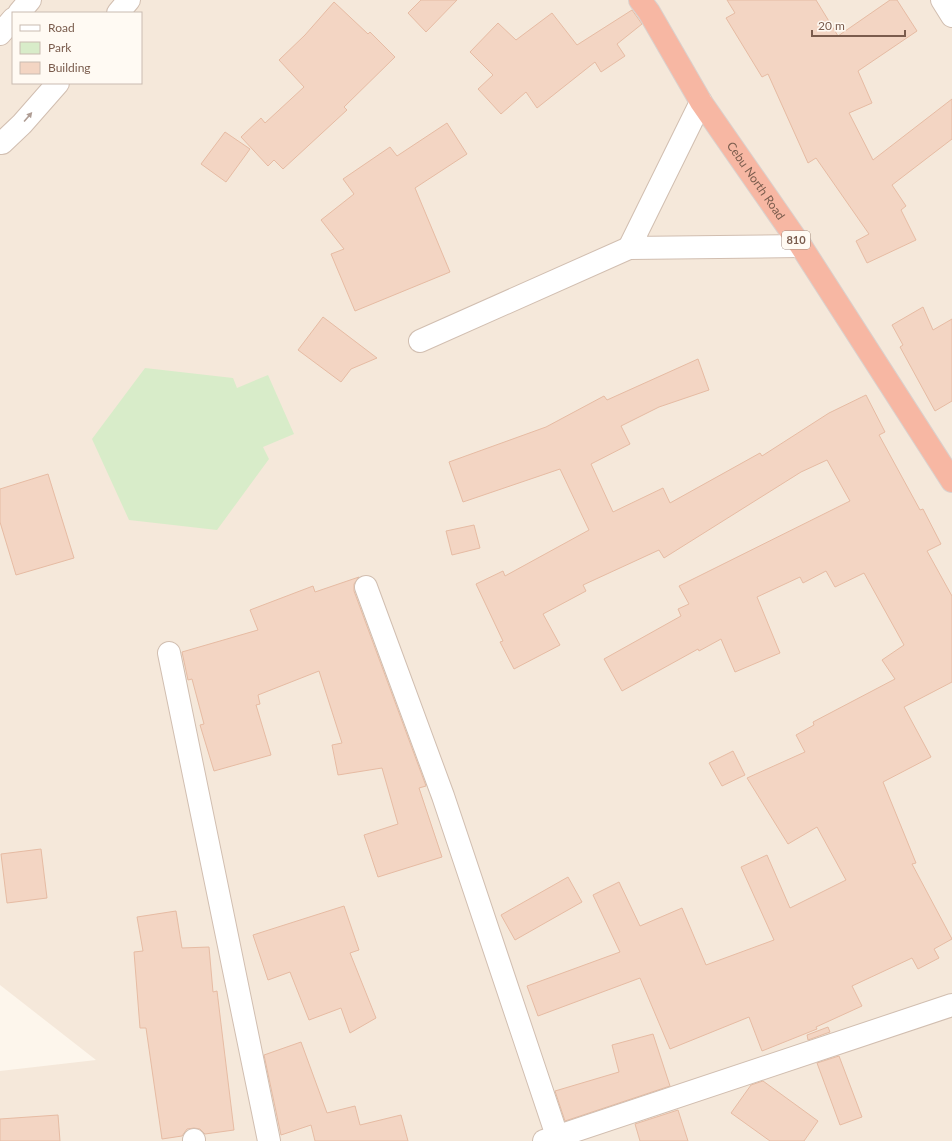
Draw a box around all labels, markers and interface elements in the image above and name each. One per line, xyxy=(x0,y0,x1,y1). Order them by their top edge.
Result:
legend xyxy=(12,12,142,84)
scale bar xyxy=(812,12,905,38)
text: 20 m xyxy=(818,18,845,33)
text: Road xyxy=(48,20,75,35)
text: Park xyxy=(48,40,72,55)
text: Building xyxy=(48,60,91,75)
one-way arrow xyxy=(24,112,33,123)
street label: Cebu North Road xyxy=(724,139,789,223)
road number: 810 xyxy=(782,231,810,249)

